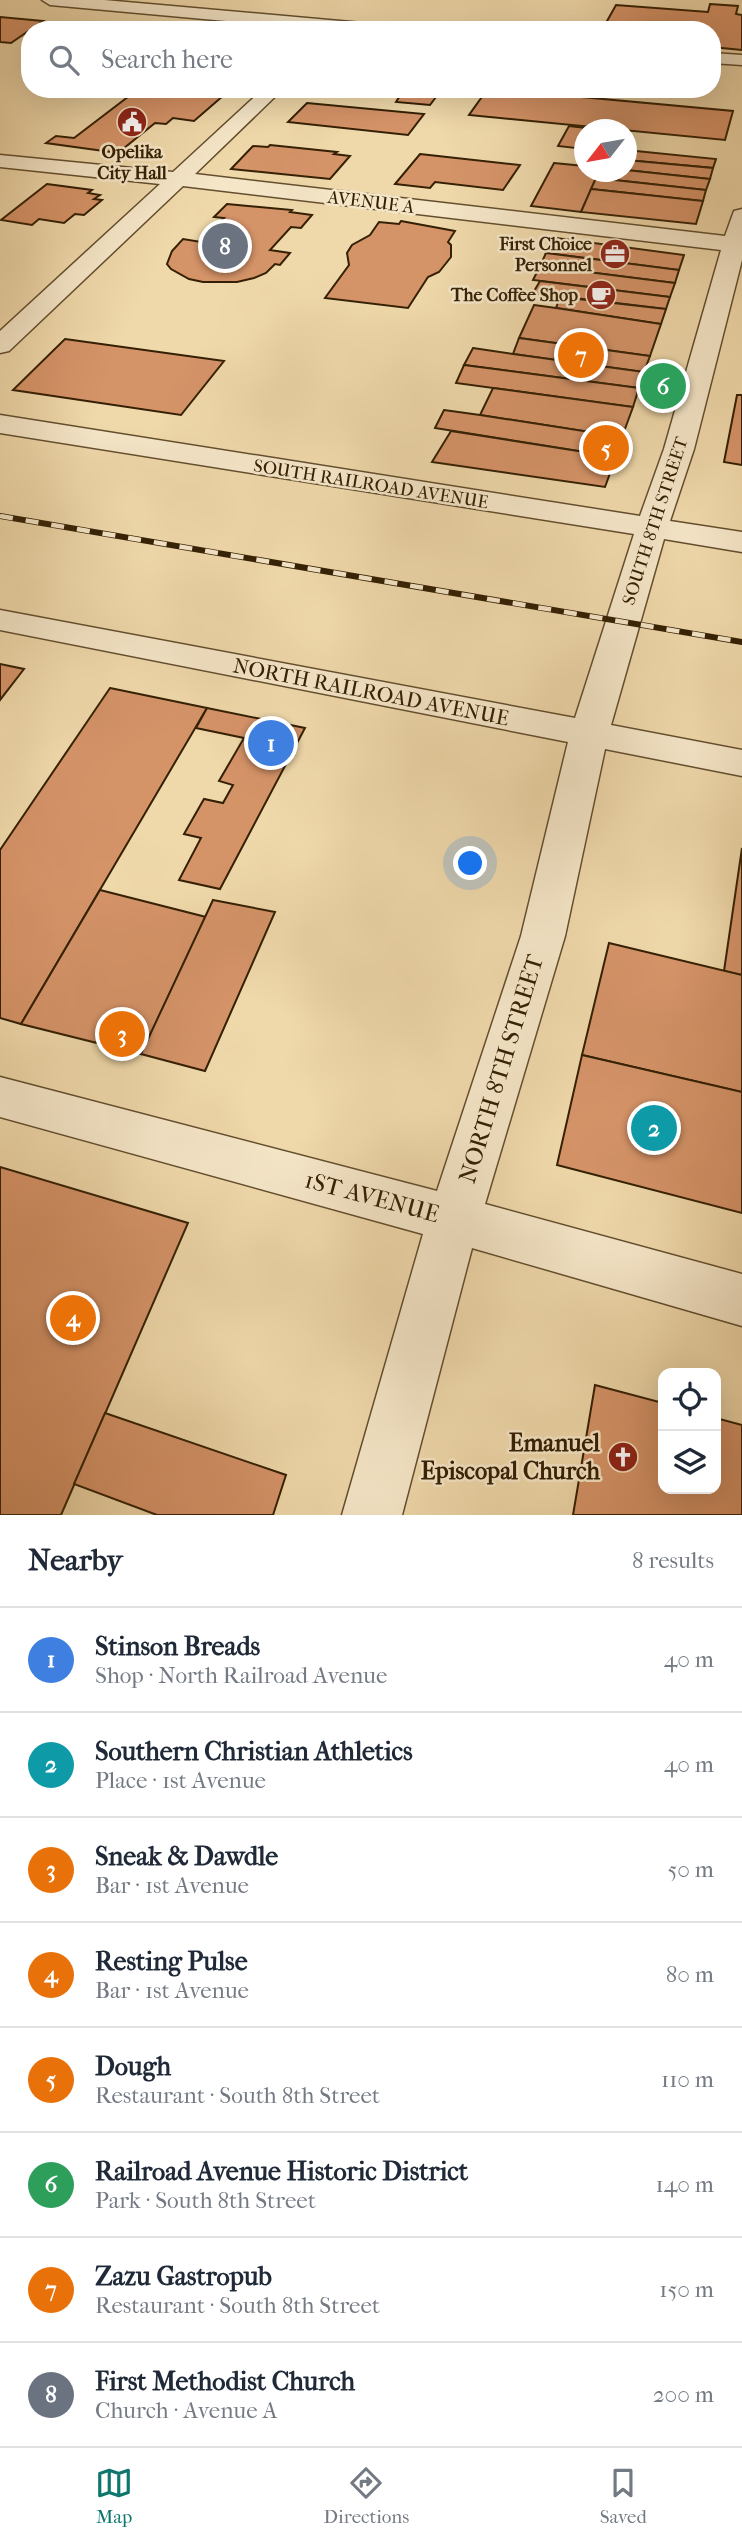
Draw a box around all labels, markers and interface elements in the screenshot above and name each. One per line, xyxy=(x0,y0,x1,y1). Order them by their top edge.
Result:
search box xyxy=(21,21,721,98)
icon: search xyxy=(45,41,83,79)
text: Search here xyxy=(101,44,233,75)
public building icon: Opelika City Hall xyxy=(115,105,149,139)
north arrow xyxy=(574,119,637,182)
place label: Opelika City Hall xyxy=(97,142,168,184)
street label: AVENUE A xyxy=(325,187,416,218)
pin: 8 xyxy=(202,220,248,272)
place label: First Choice Personnel xyxy=(498,234,593,276)
office icon: First Choice Personnel xyxy=(598,237,632,271)
cafe icon: The Coffee Shop xyxy=(584,278,618,312)
place label: The Coffee Shop xyxy=(450,285,578,306)
pin: 7 xyxy=(558,329,604,381)
pin: 6 xyxy=(640,360,686,412)
pin: 5 xyxy=(583,422,629,474)
street label: SOUTH 8TH STREET xyxy=(618,434,693,608)
street label: SOUTH RAILROAD AVENUE xyxy=(252,456,490,513)
street label: NORTH RAILROAD AVENUE xyxy=(231,653,511,731)
pin: 1 xyxy=(248,717,294,769)
your location xyxy=(453,846,487,880)
street label: NORTH 8TH STREET xyxy=(453,951,549,1187)
pin: 3 xyxy=(99,1008,145,1060)
pin: 2 xyxy=(631,1102,677,1154)
street label: 1ST AVENUE xyxy=(302,1166,442,1228)
pin: 4 xyxy=(50,1292,96,1344)
map controls xyxy=(658,1368,721,1494)
button: locate xyxy=(658,1368,721,1431)
place label: Emanuel Episcopal Church xyxy=(421,1429,601,1485)
button: layers xyxy=(658,1431,721,1494)
church icon: Emanuel Episcopal Church xyxy=(606,1440,640,1474)
text: Nearby xyxy=(28,1543,123,1578)
text: 8 results xyxy=(632,1547,714,1574)
text: Stinson Breads xyxy=(95,1631,260,1662)
text: 1 xyxy=(47,1646,55,1673)
text: 40 m xyxy=(664,1646,714,1673)
text: Shop · North Railroad Avenue xyxy=(95,1662,387,1689)
text: Southern Christian Athletics xyxy=(95,1736,413,1767)
text: 2 xyxy=(45,1751,57,1778)
text: 40 m xyxy=(664,1751,714,1778)
text: Place · 1st Avenue xyxy=(95,1767,266,1794)
text: Sneak & Dawdle xyxy=(95,1841,278,1872)
text: 3 xyxy=(46,1856,56,1883)
text: 50 m xyxy=(667,1856,714,1883)
text: Bar · 1st Avenue xyxy=(95,1872,249,1899)
text: Resting Pulse xyxy=(95,1946,248,1977)
text: 4 xyxy=(44,1961,58,1988)
text: 80 m xyxy=(666,1961,714,1988)
text: Bar · 1st Avenue xyxy=(95,1977,249,2004)
text: Dough xyxy=(95,2051,171,2082)
text: 5 xyxy=(46,2066,56,2093)
text: 110 m xyxy=(661,2066,714,2093)
text: Restaurant · South 8th Street xyxy=(95,2082,380,2109)
text: Railroad Avenue Historic District xyxy=(95,2156,468,2187)
text: 6 xyxy=(45,2171,57,2198)
text: 140 m xyxy=(655,2171,714,2198)
text: Park · South 8th Street xyxy=(95,2187,316,2214)
text: Zazu Gastropub xyxy=(95,2261,272,2292)
text: 7 xyxy=(45,2276,57,2303)
text: 150 m xyxy=(659,2276,714,2303)
text: Restaurant · South 8th Street xyxy=(95,2292,380,2319)
text: First Methodist Church xyxy=(95,2366,355,2397)
text: 8 xyxy=(45,2381,57,2408)
text: 200 m xyxy=(653,2381,714,2408)
text: Church · Avenue A xyxy=(95,2397,277,2424)
tab: Map xyxy=(95,2464,133,2528)
tab: Directions xyxy=(324,2464,409,2528)
tab: Saved xyxy=(600,2464,647,2528)

